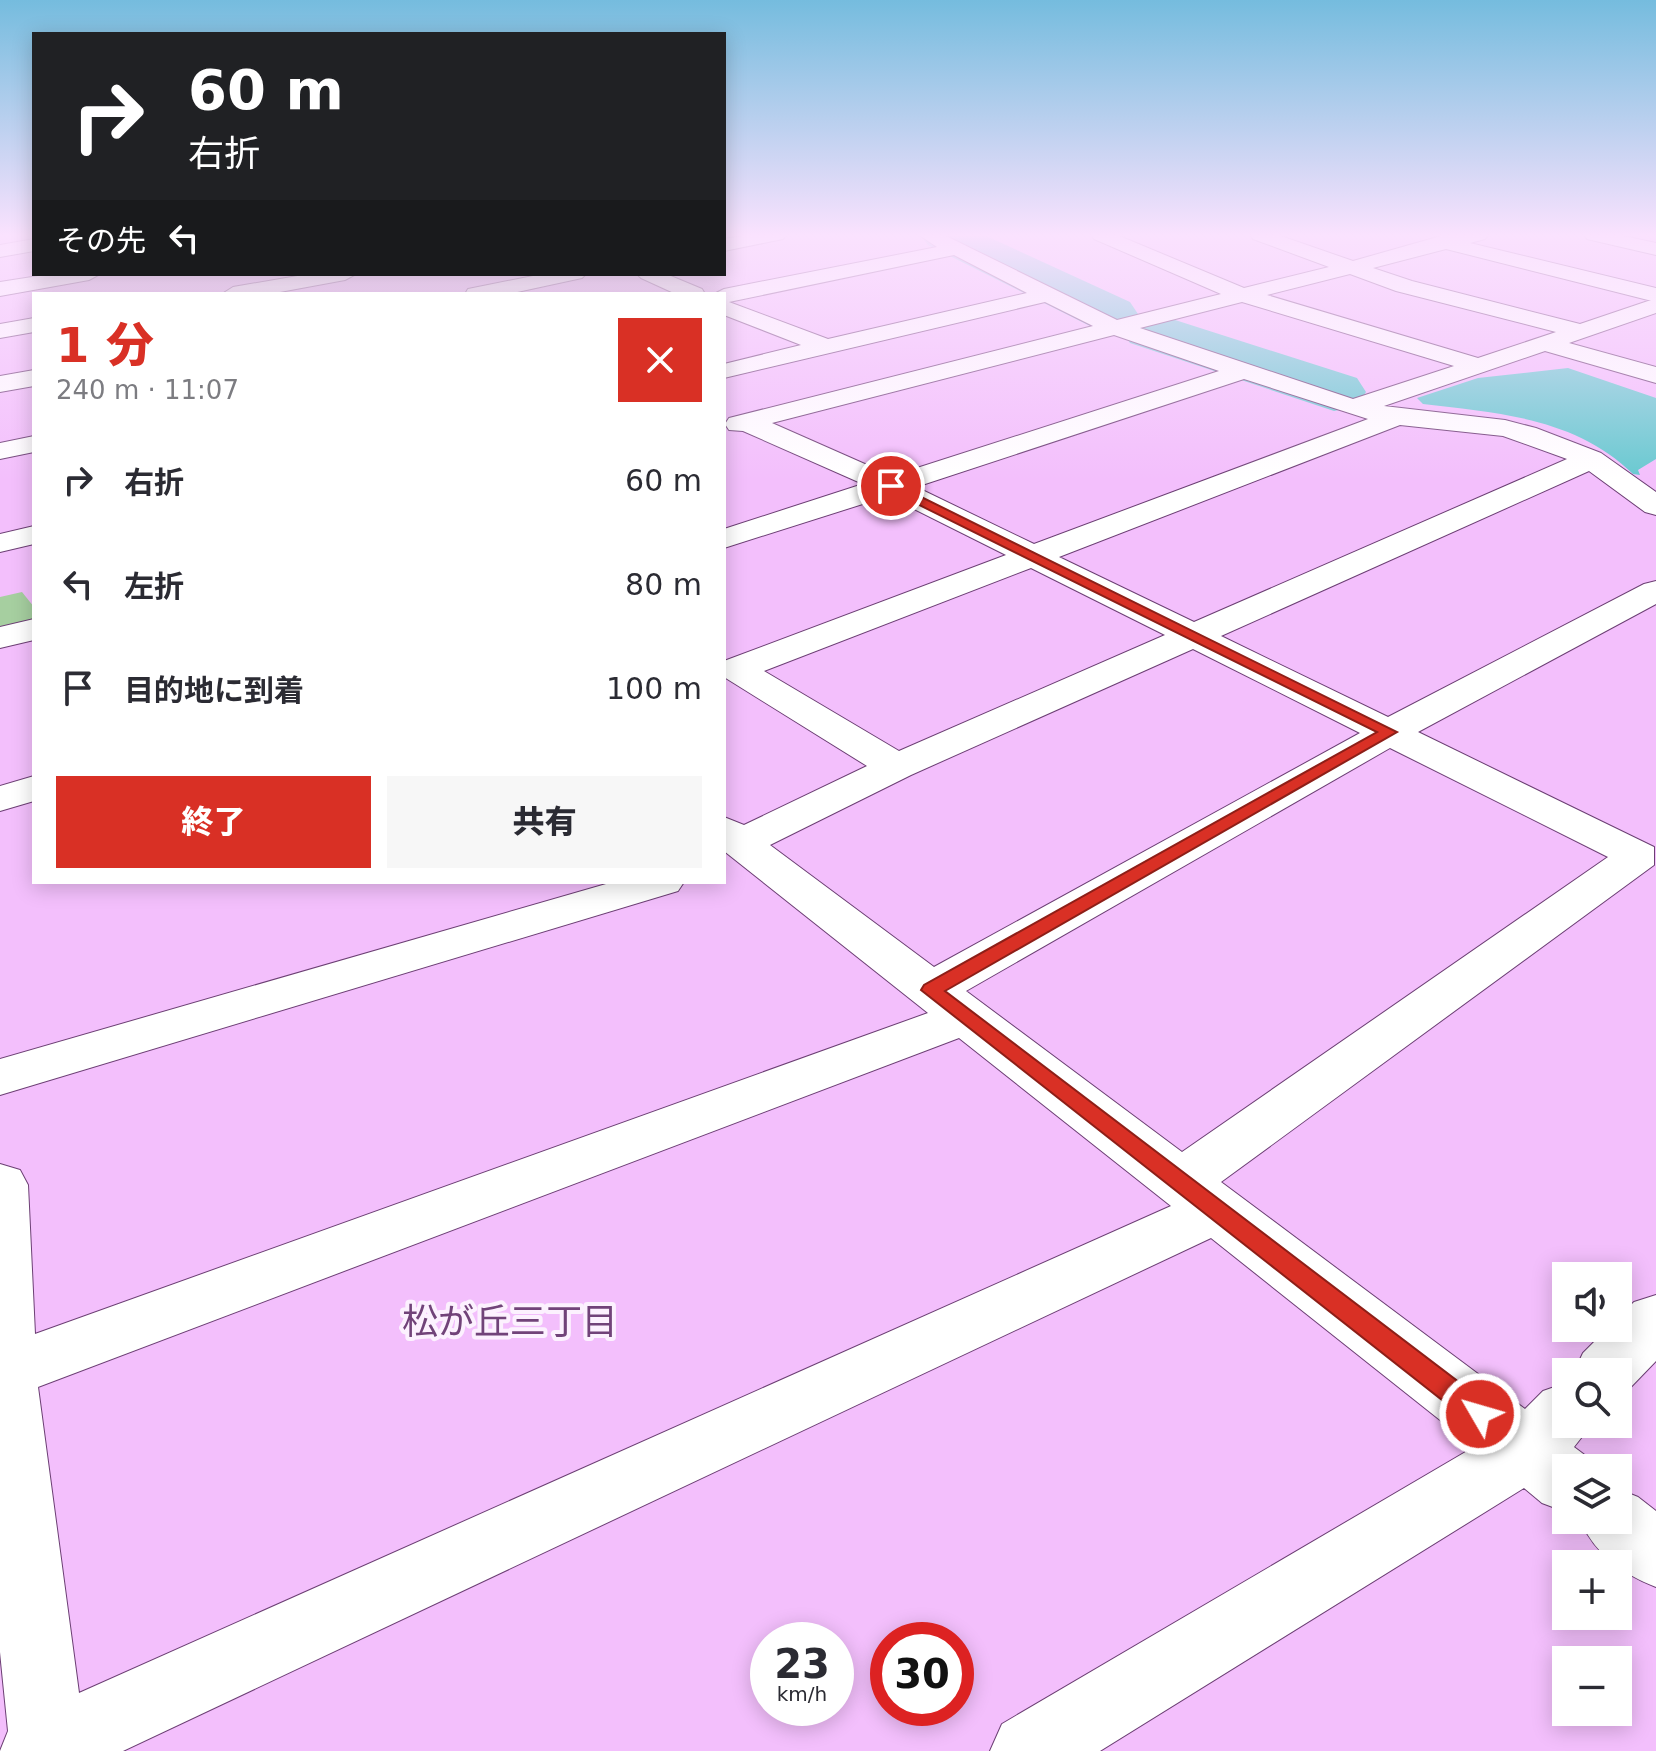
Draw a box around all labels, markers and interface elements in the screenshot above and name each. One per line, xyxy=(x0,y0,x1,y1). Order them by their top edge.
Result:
text: 60 m xyxy=(188,57,344,122)
icon: right xyxy=(56,64,160,168)
text: 右折 xyxy=(188,133,260,174)
icon: left xyxy=(162,216,206,260)
text: その先 xyxy=(56,223,146,258)
text: 1 分 xyxy=(56,317,154,373)
button: close xyxy=(618,318,702,402)
text: 240 m · 11:07 xyxy=(56,375,239,405)
pin xyxy=(857,452,925,520)
icon: right xyxy=(56,458,100,502)
text: 60 m xyxy=(625,463,702,498)
icon: arrive xyxy=(869,464,913,508)
text: 右折 xyxy=(124,465,184,500)
icon: left xyxy=(56,562,100,606)
text: 80 m xyxy=(625,567,702,602)
text: 左折 xyxy=(124,569,184,604)
icon: arrive xyxy=(56,666,100,710)
text: 100 m xyxy=(606,671,702,706)
text: 目的地に到着 xyxy=(124,673,304,708)
button: 終了 xyxy=(56,776,371,868)
button: 共有 xyxy=(387,776,702,868)
map controls xyxy=(1552,1262,1632,1726)
button: sound xyxy=(1552,1262,1632,1342)
district label: 松が丘三丁目 xyxy=(402,1301,618,1342)
button: search xyxy=(1552,1358,1632,1438)
position arrow xyxy=(1438,1372,1522,1456)
button: layers xyxy=(1552,1454,1632,1534)
button: + xyxy=(1552,1550,1632,1630)
speed limit sign: 30 xyxy=(870,1622,974,1726)
text: 23 xyxy=(774,1641,830,1687)
button: − xyxy=(1552,1646,1632,1726)
text: km/h xyxy=(777,1682,827,1706)

